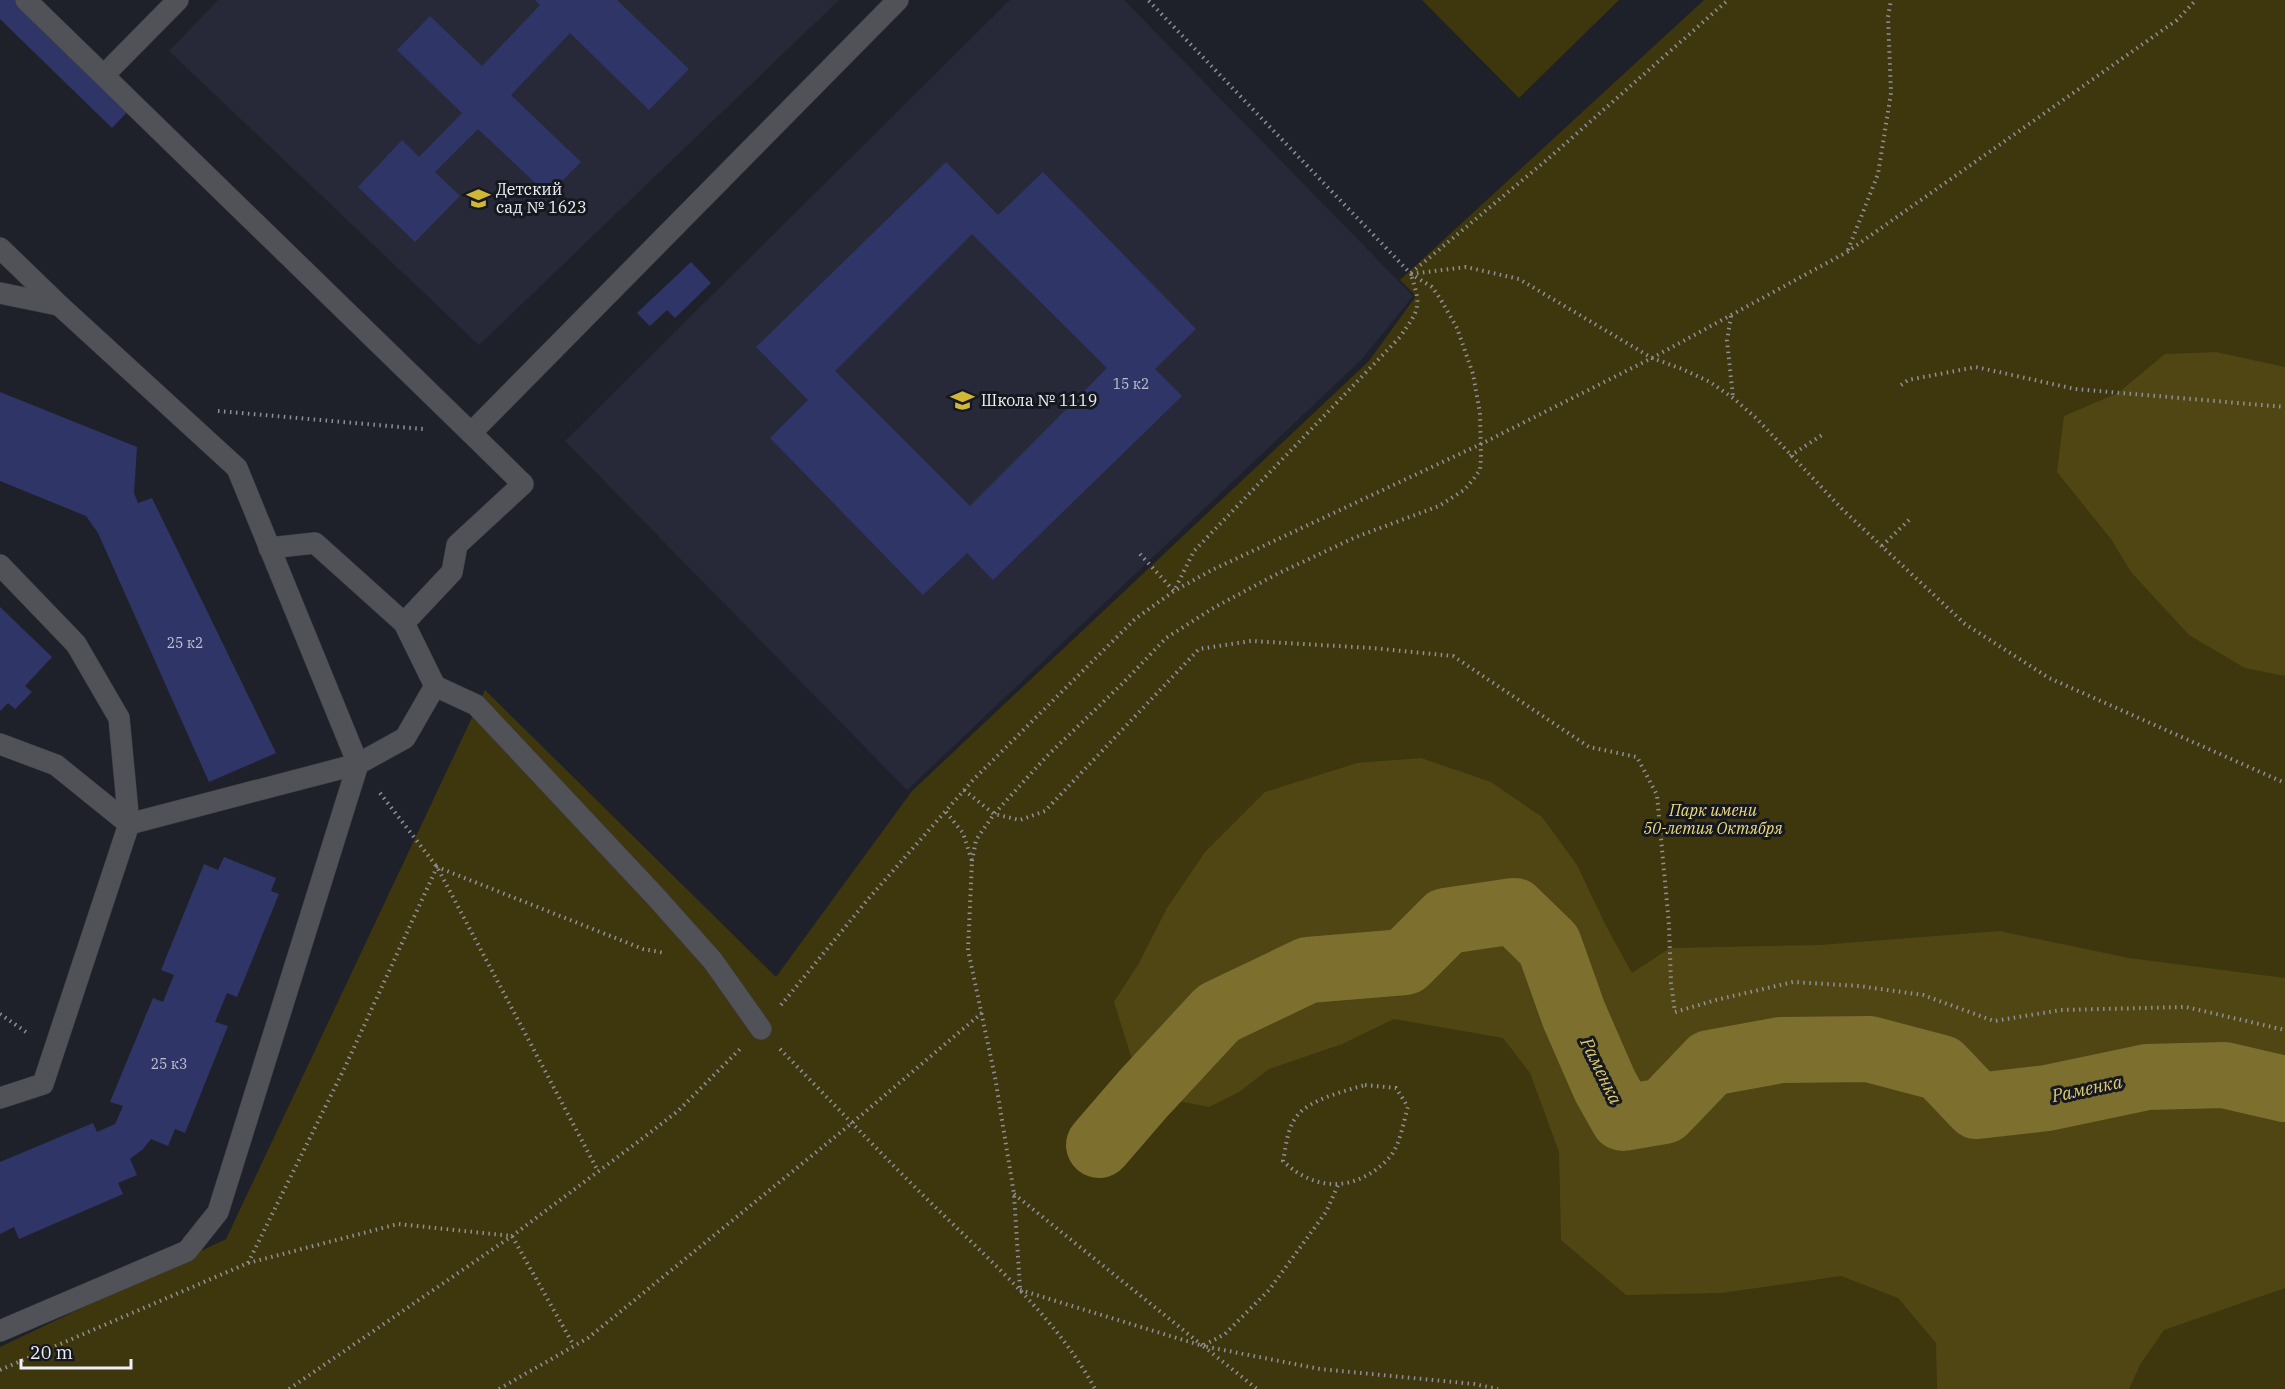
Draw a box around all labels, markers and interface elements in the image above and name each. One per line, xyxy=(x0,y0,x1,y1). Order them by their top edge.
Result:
place label: Детский сад № 1623 xyxy=(496,179,587,217)
school or university icon: Детский сад № 1623 xyxy=(465,185,491,211)
house number: 15 к2 xyxy=(1113,375,1149,393)
school or university icon: Школа № 1119 xyxy=(950,387,976,413)
place label: Школа № 1119 xyxy=(981,390,1097,410)
house number: 25 к2 xyxy=(167,634,203,652)
park label: Парк имени 50-летия Октября xyxy=(1643,800,1783,838)
water label: Раменка xyxy=(1575,1033,1628,1108)
house number: 25 к3 xyxy=(151,1055,187,1073)
water label: Раменка xyxy=(2049,1070,2124,1107)
scale bar xyxy=(21,1332,130,1370)
text: 20 m xyxy=(30,1341,73,1364)

